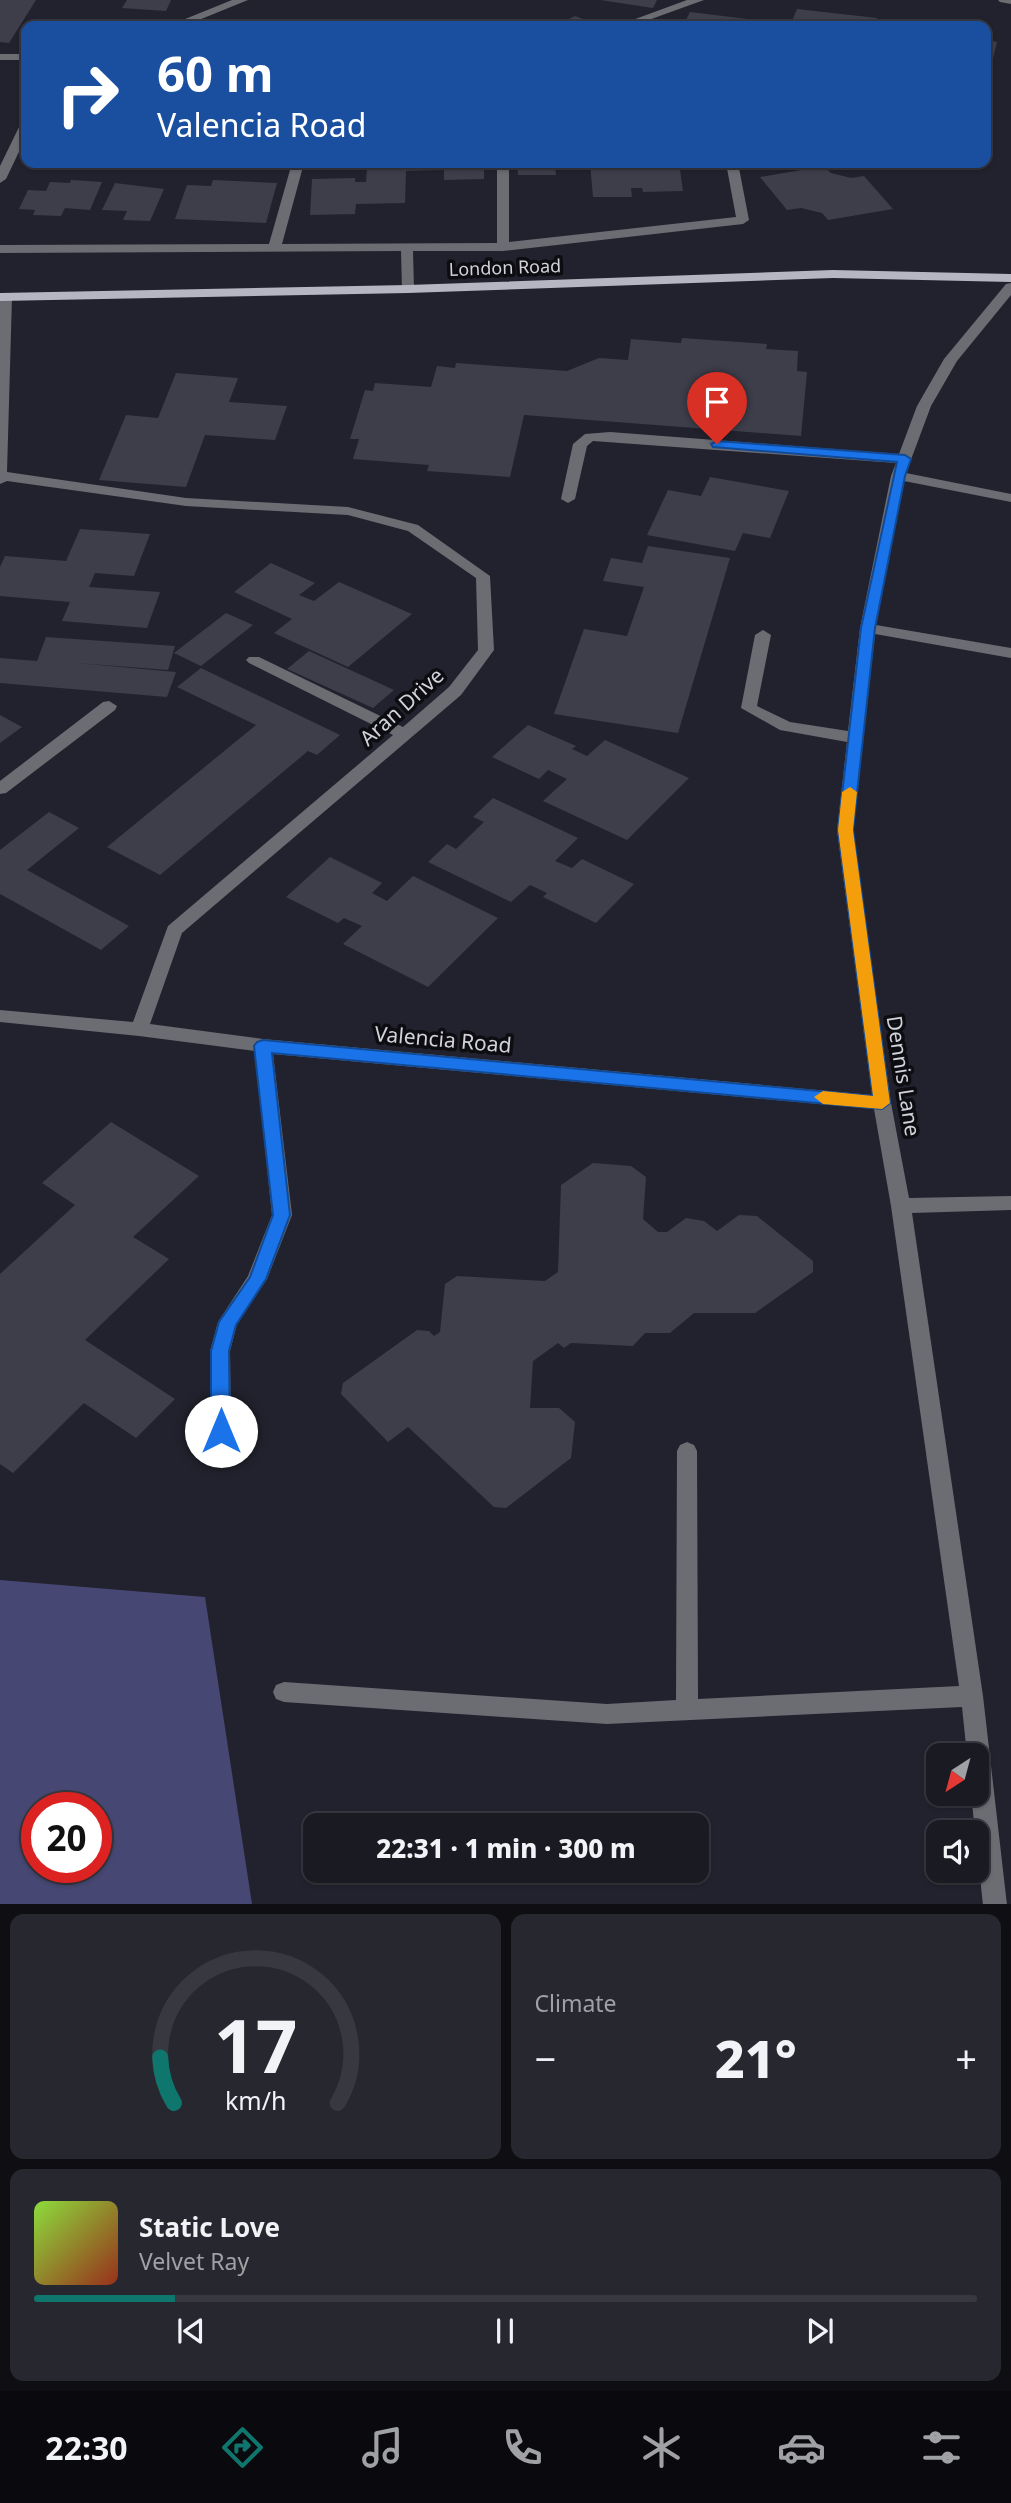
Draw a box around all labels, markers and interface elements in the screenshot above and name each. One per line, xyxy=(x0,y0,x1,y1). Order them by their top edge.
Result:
text: 60 m xyxy=(157,40,274,106)
icon: right xyxy=(42,49,133,140)
text: Valencia Road xyxy=(157,103,366,146)
street label: London Road xyxy=(448,253,562,281)
pin xyxy=(687,372,747,444)
icon: arrive xyxy=(698,383,736,421)
street label: Aran Drive xyxy=(353,661,449,751)
street label: Dennis Lane xyxy=(881,1014,927,1138)
street label: Valencia Road xyxy=(373,1019,513,1059)
position arrow xyxy=(184,1394,258,1468)
north arrow xyxy=(926,1743,989,1806)
map controls xyxy=(926,1743,989,1883)
speed limit sign: 20 xyxy=(21,1792,112,1883)
button: sound xyxy=(926,1820,989,1883)
text: 22:31 · 1 min · 300 m xyxy=(376,1830,636,1866)
text: Climate xyxy=(535,1987,617,2019)
text: 17 xyxy=(214,1995,297,2094)
text: 21° xyxy=(715,2022,797,2093)
text: − xyxy=(535,2032,556,2084)
text: + xyxy=(955,2032,977,2084)
text: km/h xyxy=(224,2082,286,2116)
text: Static Love xyxy=(139,2209,280,2245)
text: Velvet Ray xyxy=(139,2245,249,2277)
icon: previous xyxy=(172,2312,210,2350)
icon: pause xyxy=(486,2312,524,2350)
icon: next xyxy=(801,2312,839,2350)
icon: directions xyxy=(218,2423,267,2472)
icon: music xyxy=(358,2423,407,2472)
icon: phone xyxy=(498,2423,547,2472)
icon: climate xyxy=(637,2423,686,2472)
icon: car xyxy=(777,2423,826,2472)
icon: filters xyxy=(917,2423,966,2472)
text: 22:30 xyxy=(45,2426,128,2469)

